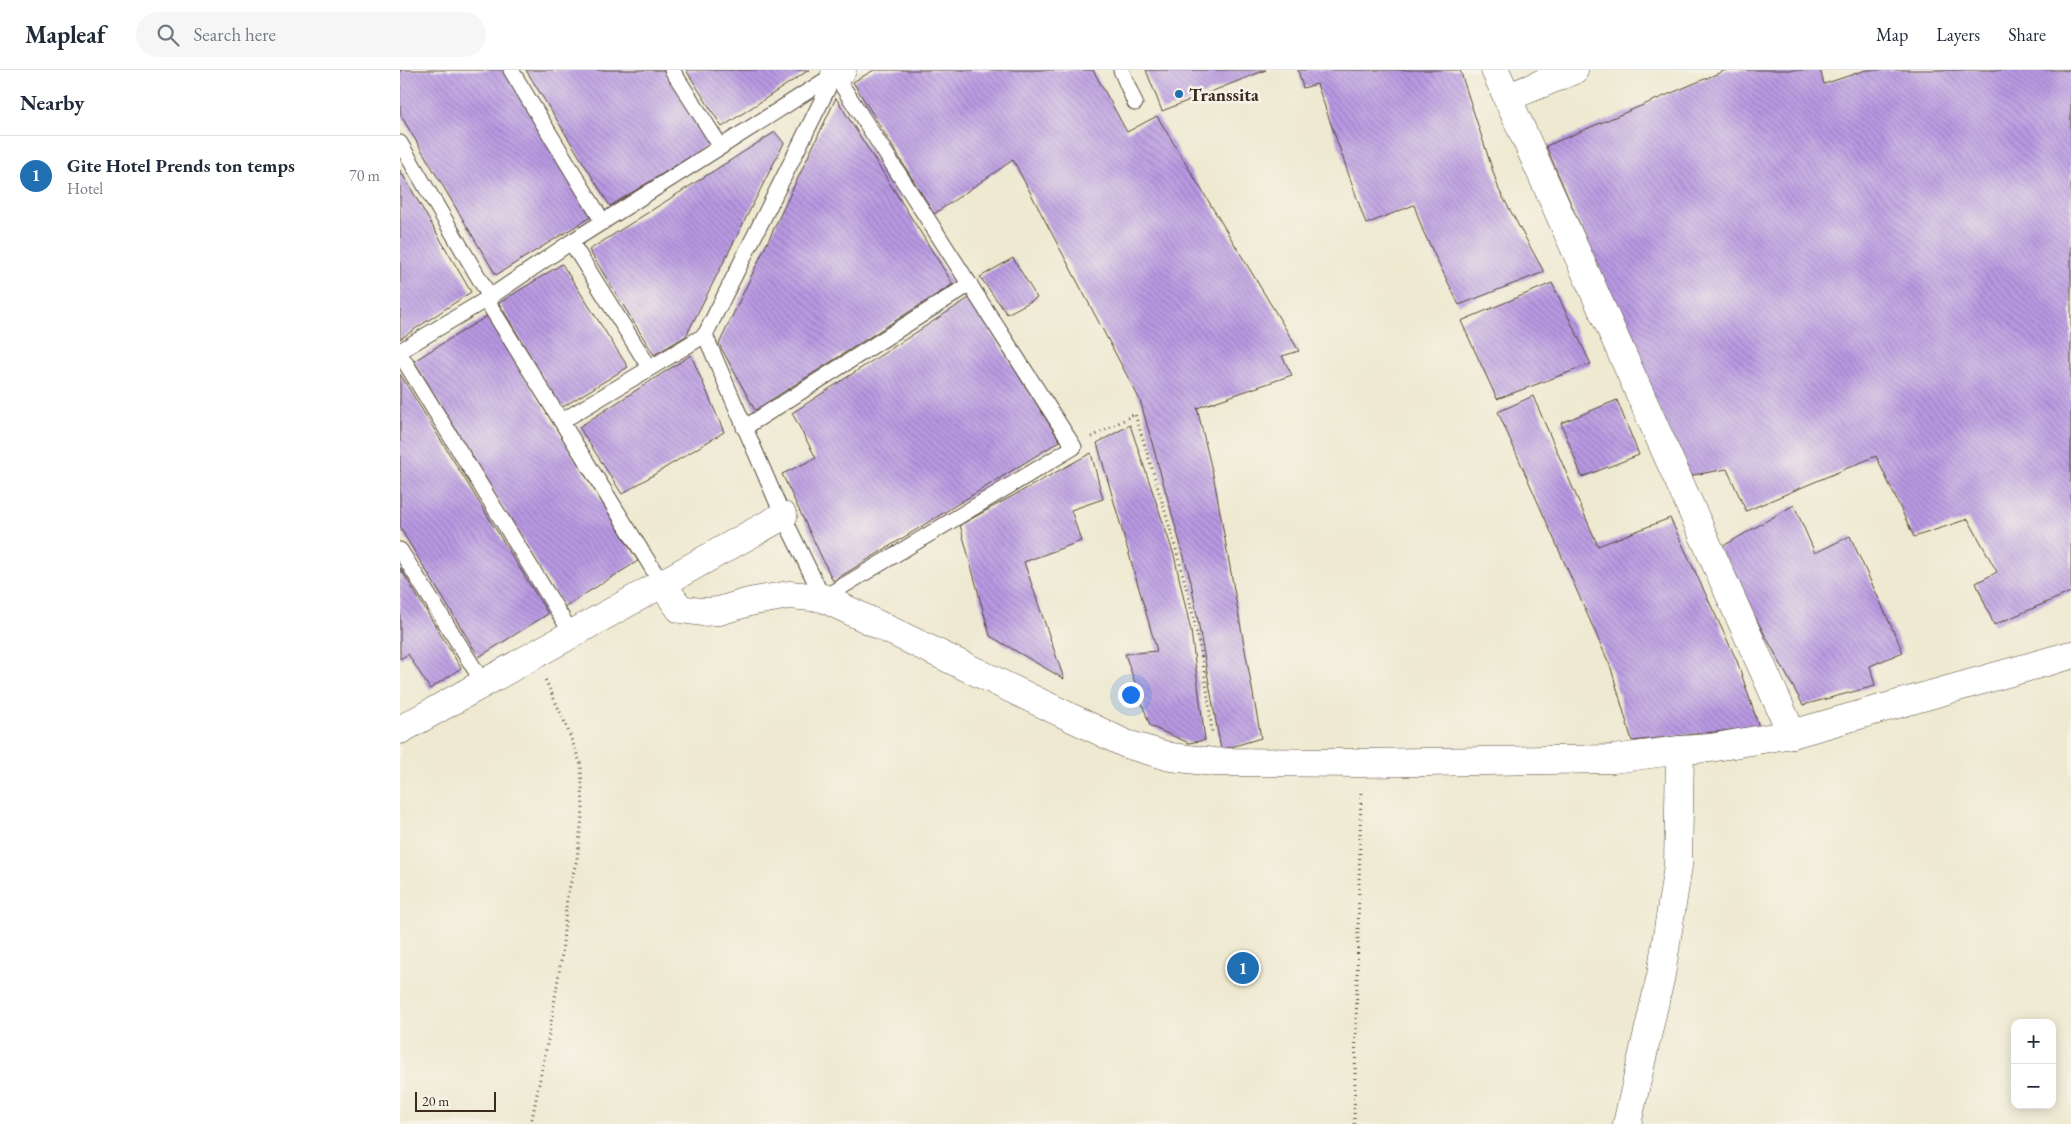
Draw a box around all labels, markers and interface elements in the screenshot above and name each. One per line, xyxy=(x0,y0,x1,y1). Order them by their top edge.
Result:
search box xyxy=(136,12,486,57)
text: Mapleaf xyxy=(25,19,106,50)
icon: search xyxy=(154,21,182,49)
text: Search here xyxy=(194,22,276,47)
text: Map xyxy=(1876,23,1908,46)
text: Layers xyxy=(1936,23,1980,46)
text: Share xyxy=(2008,23,2046,46)
place label: Transsita xyxy=(1189,83,1259,106)
marker: Transsita xyxy=(1173,88,1185,100)
text: Nearby xyxy=(20,89,84,116)
text: Gite Hotel Prends ton temps xyxy=(67,153,295,178)
text: 1 xyxy=(32,165,40,186)
text: 70 m xyxy=(349,165,380,186)
text: Hotel xyxy=(67,178,103,199)
your location xyxy=(1118,682,1144,708)
pin: 1 xyxy=(1227,949,1259,987)
map controls xyxy=(2011,1019,2056,1109)
button: + xyxy=(2011,1019,2056,1064)
button: − xyxy=(2011,1064,2056,1109)
scale bar xyxy=(415,1089,496,1112)
text: 20 m xyxy=(422,1092,449,1110)

